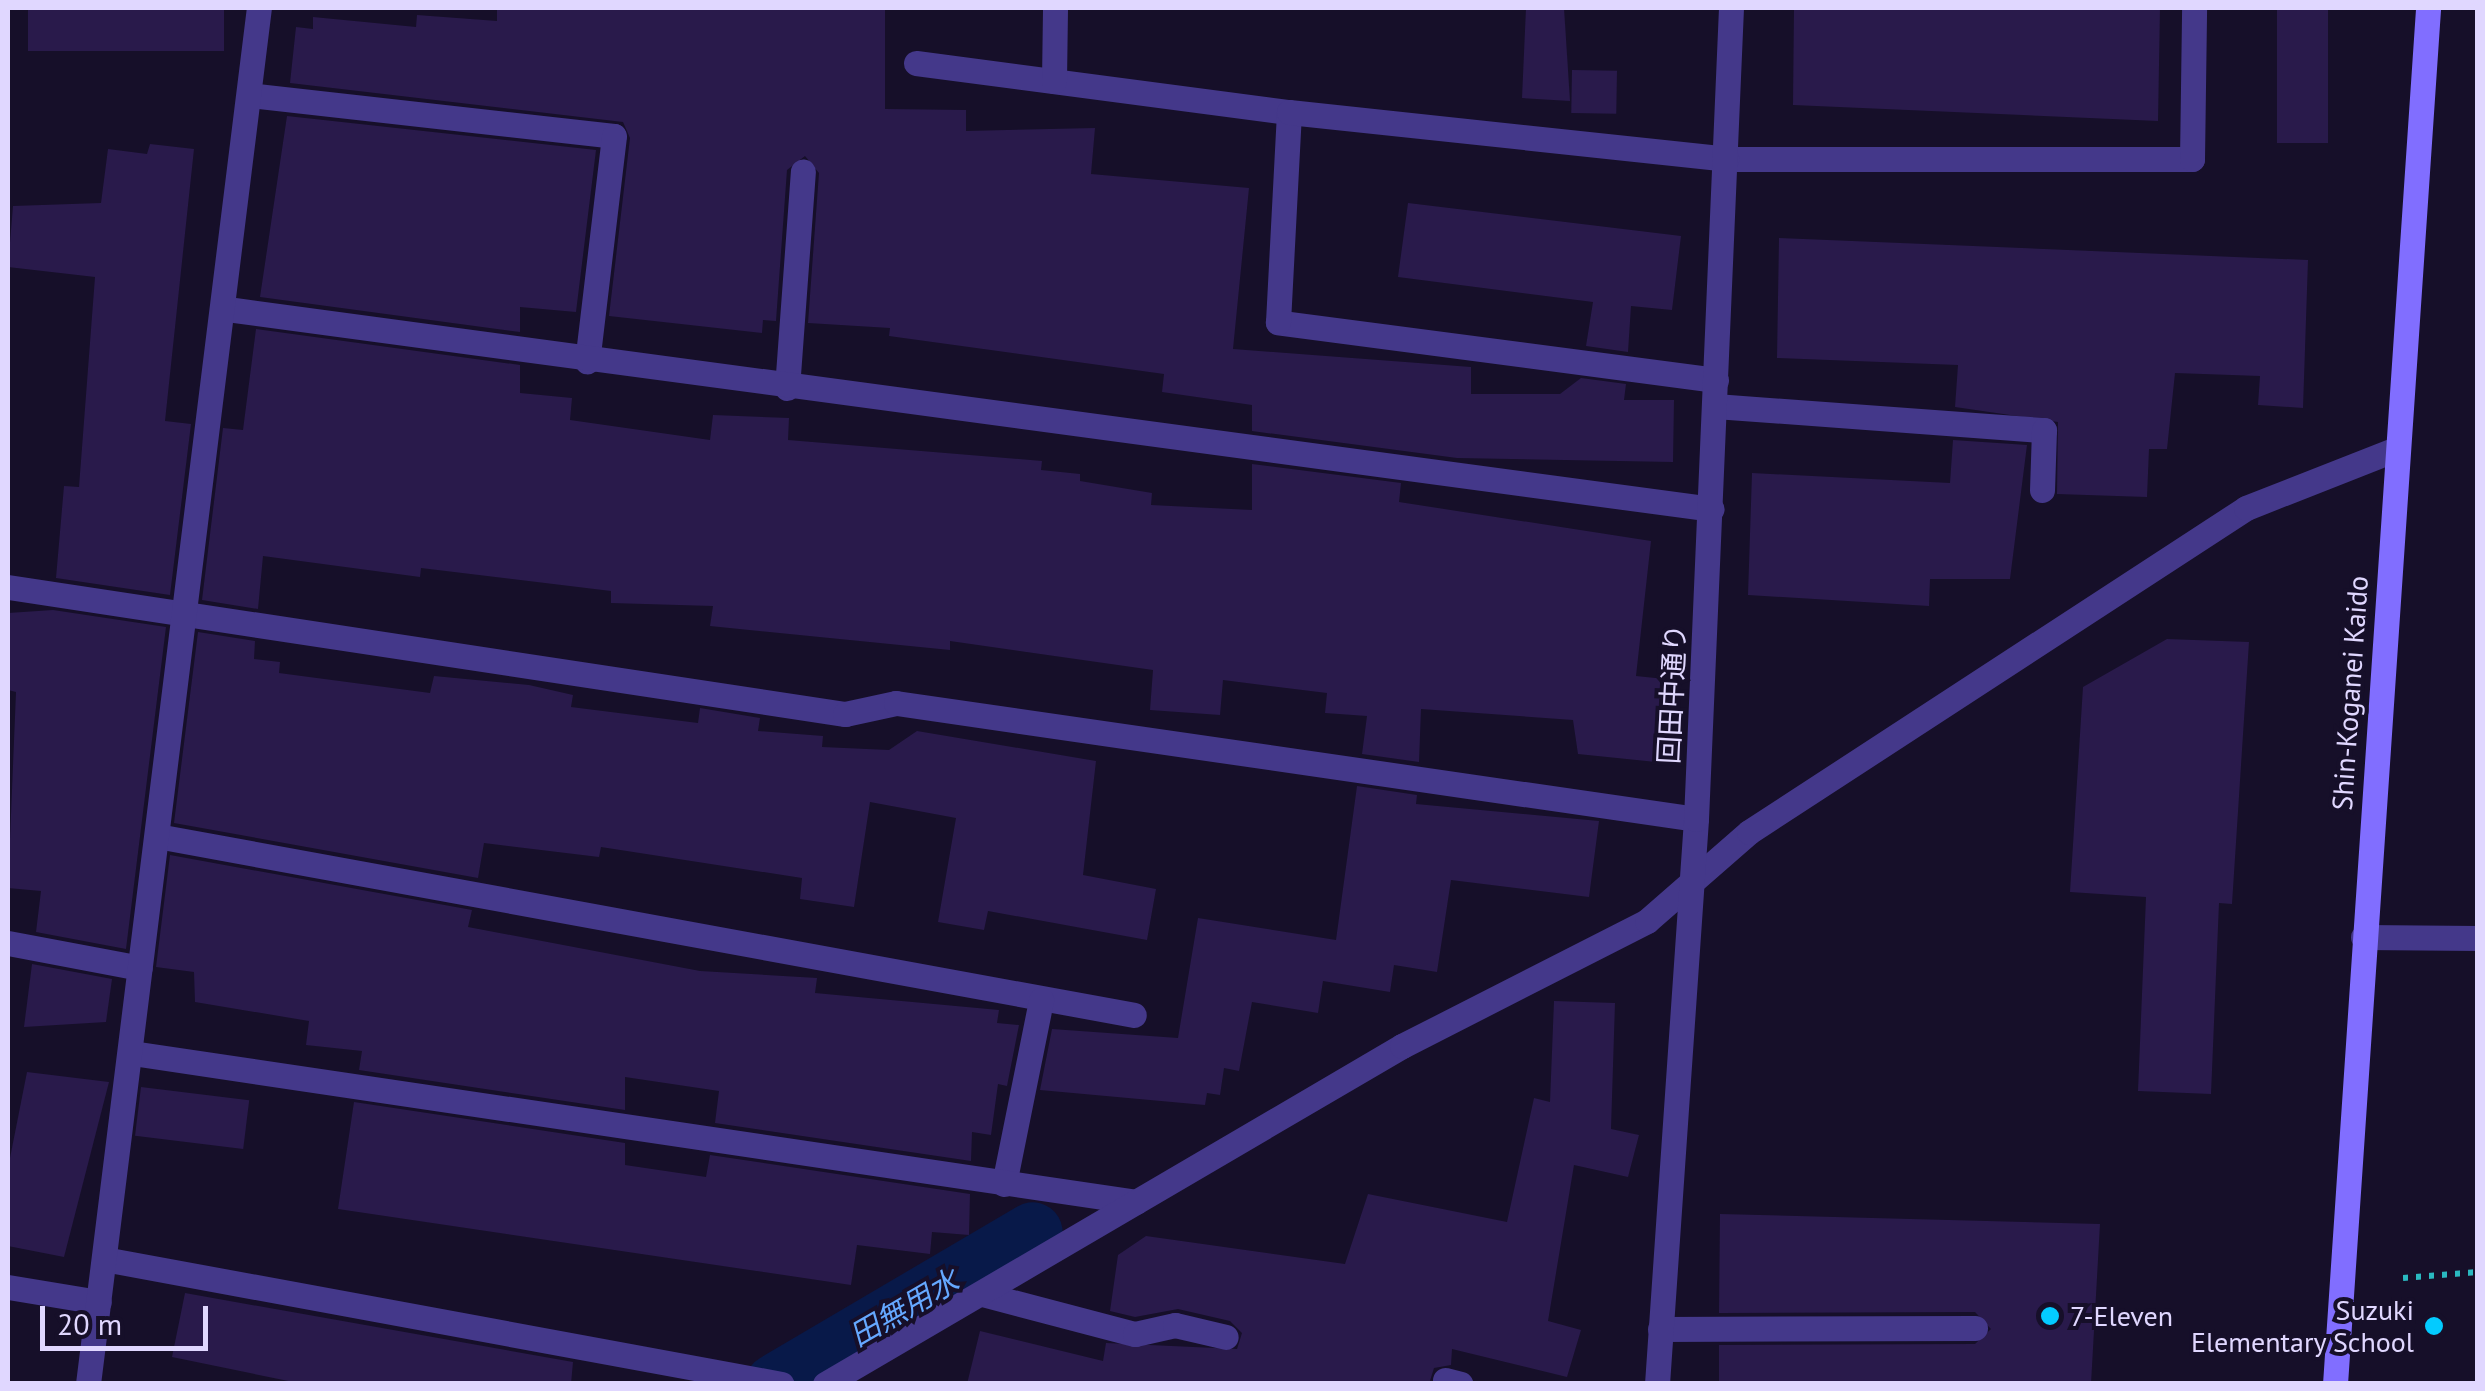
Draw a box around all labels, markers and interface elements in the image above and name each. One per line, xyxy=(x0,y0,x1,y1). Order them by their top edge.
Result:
street label: Shin-Koganei Kaido xyxy=(2325,575,2375,811)
street label: 回田中通り xyxy=(1652,623,1692,765)
water label: 田無用水 xyxy=(843,1262,965,1354)
scale bar xyxy=(45,1286,212,1348)
place label: Suzuki Elementary School xyxy=(2190,1293,2414,1359)
place label: 7-Eleven xyxy=(2070,1299,2173,1333)
text: 20 m xyxy=(57,1304,122,1343)
marker: 7-Eleven xyxy=(2039,1305,2061,1327)
marker: Suzuki Elementary School xyxy=(2423,1315,2445,1337)

